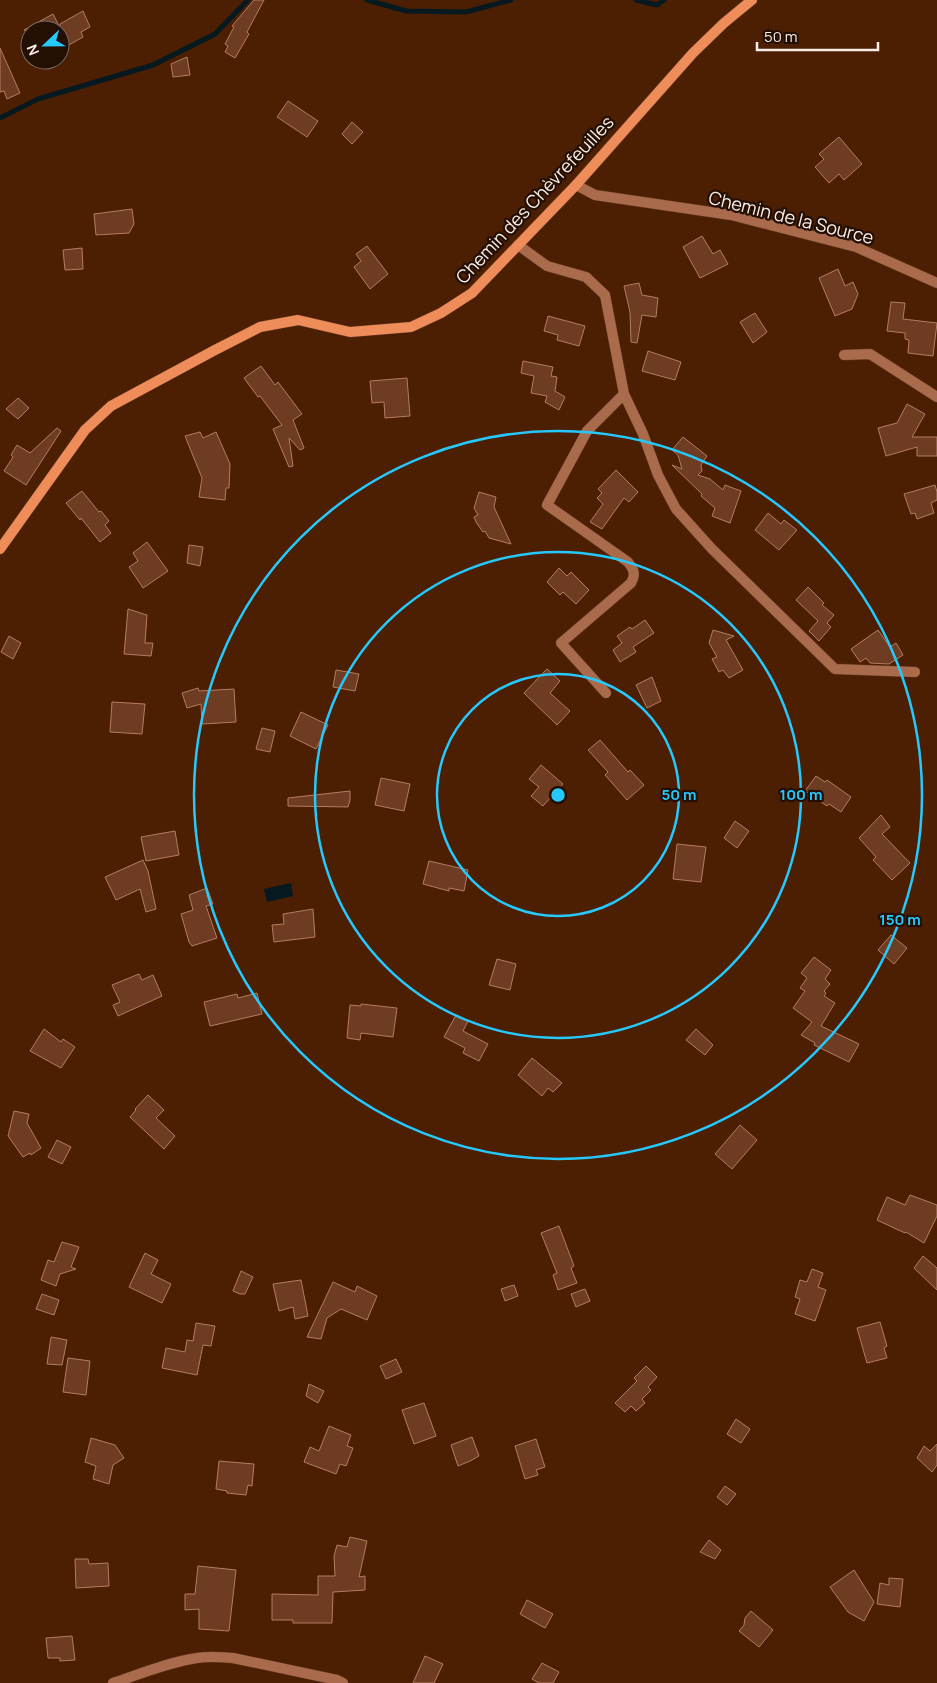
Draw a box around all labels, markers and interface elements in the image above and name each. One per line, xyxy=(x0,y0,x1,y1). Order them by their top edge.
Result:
north arrow xyxy=(20,20,70,70)
scale bar xyxy=(757,20,878,52)
text: 50 m xyxy=(764,26,798,47)
text: N xyxy=(22,42,43,58)
street label: Chemin des Chèvrefeuilles xyxy=(450,110,619,288)
street label: Chemin de la Source xyxy=(706,185,876,249)
text: 50 m xyxy=(661,784,697,805)
text: 100 m xyxy=(780,784,822,805)
centre of rings xyxy=(549,786,567,804)
text: 150 m xyxy=(879,909,921,930)

